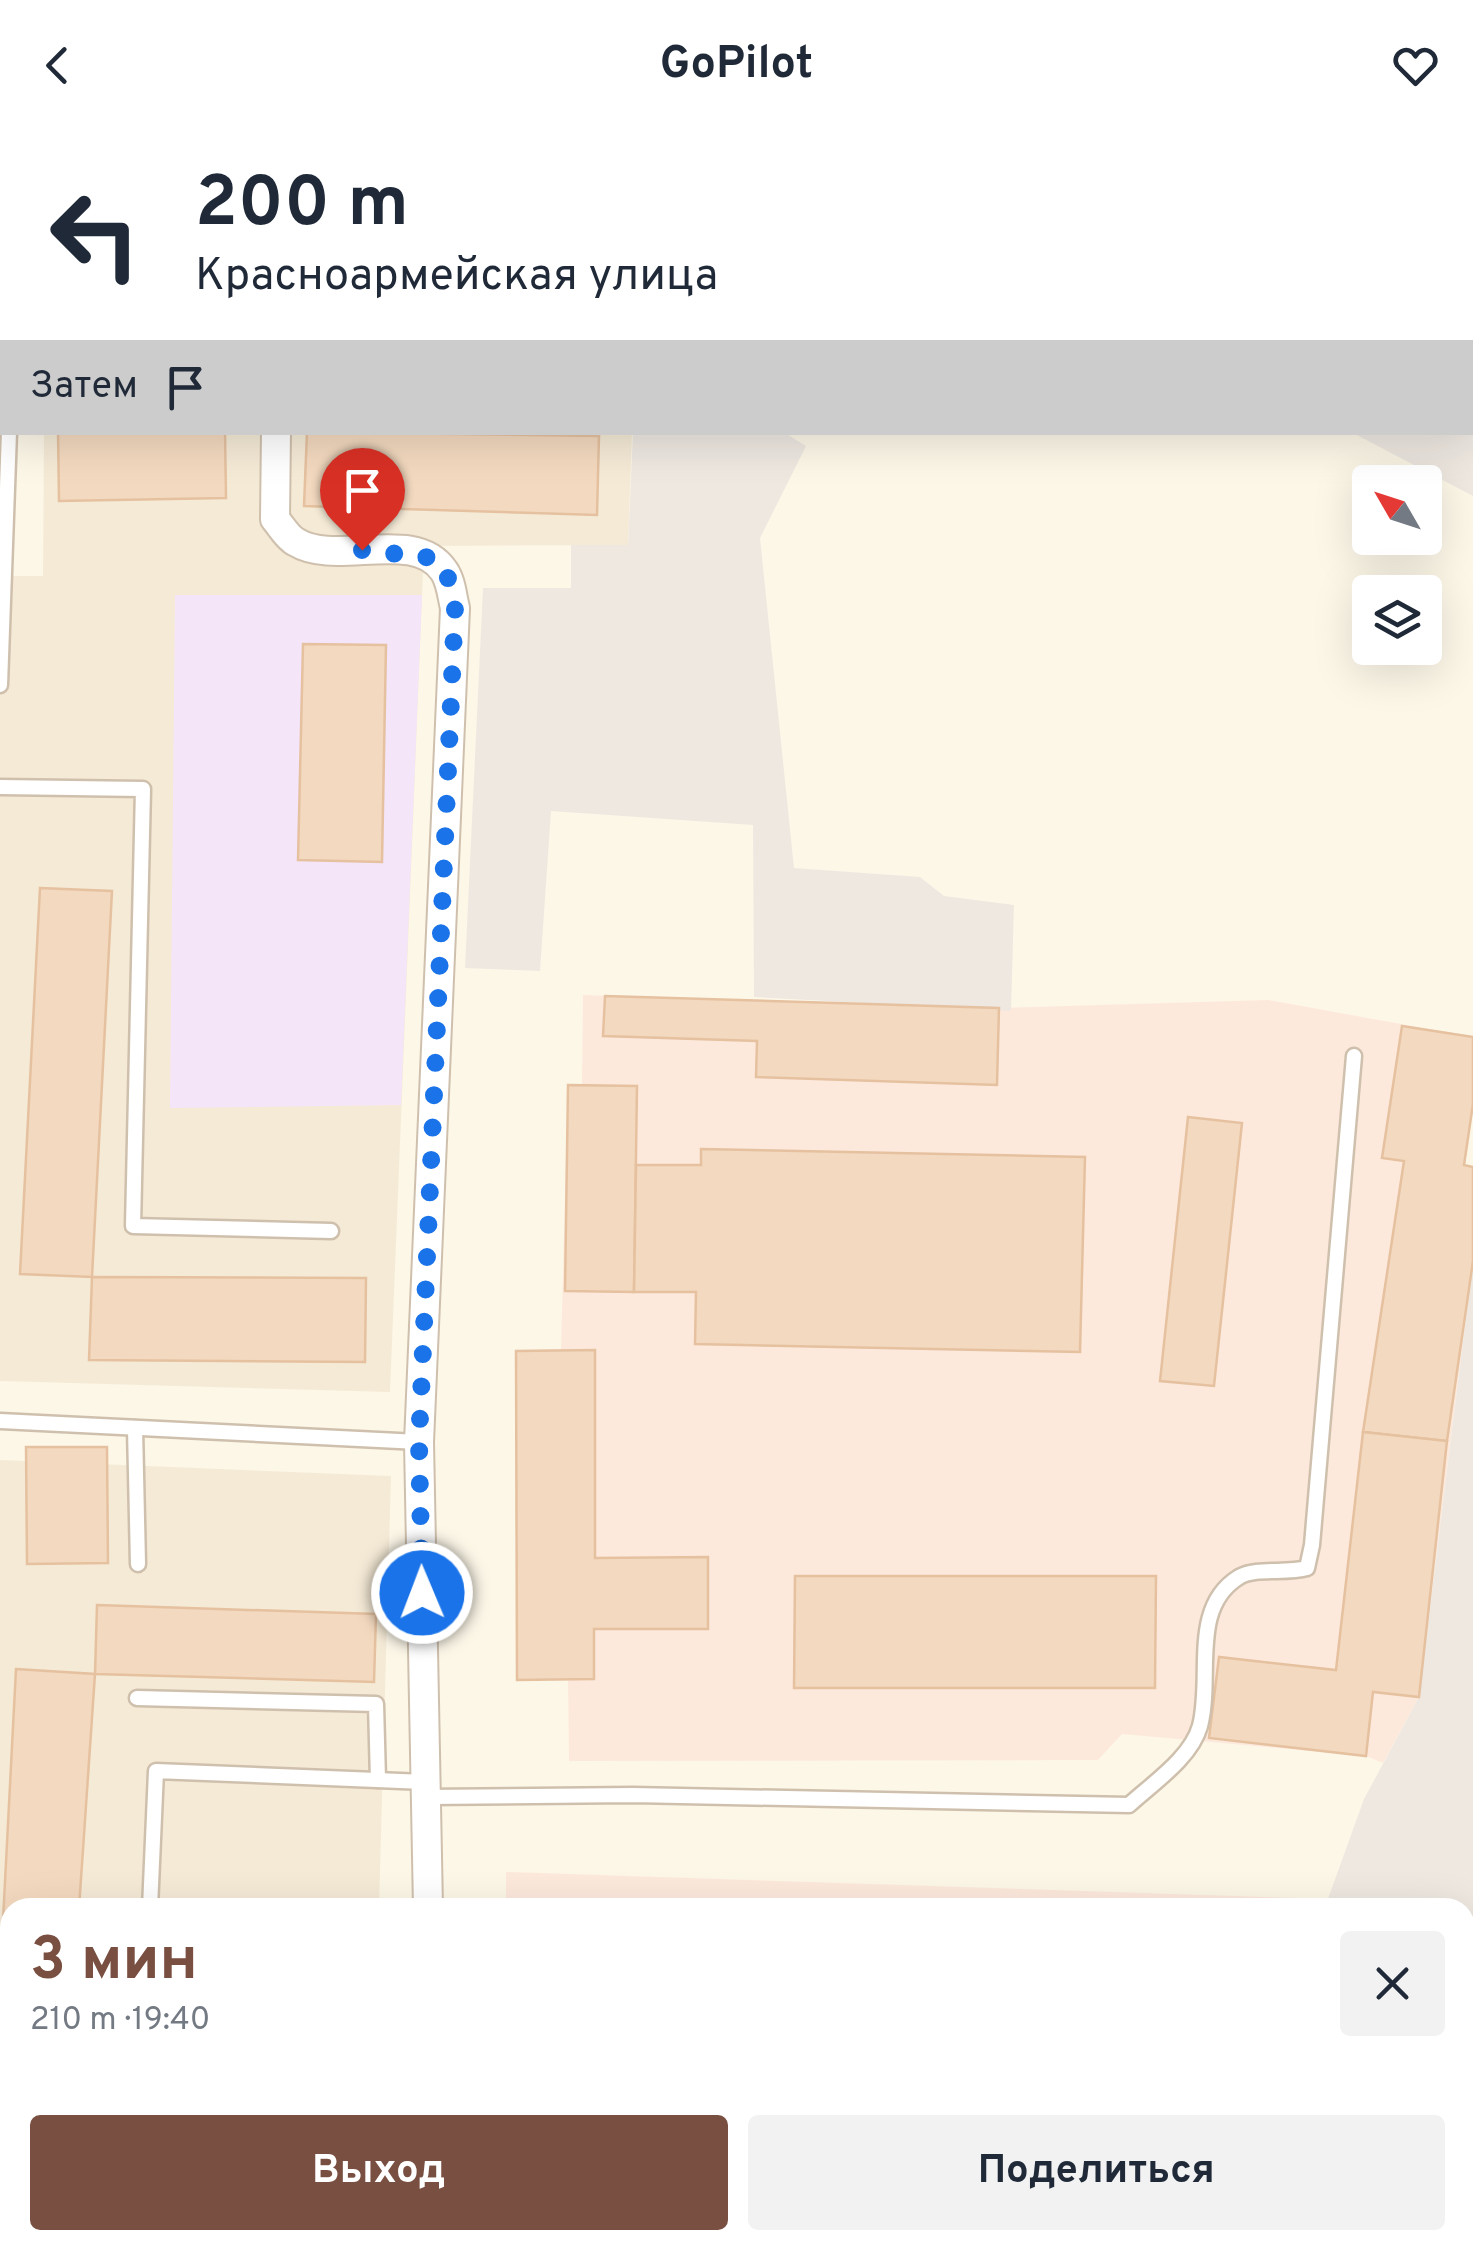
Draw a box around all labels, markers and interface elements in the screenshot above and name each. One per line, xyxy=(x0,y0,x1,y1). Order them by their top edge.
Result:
text: GoPilot xyxy=(660,37,813,94)
icon: back xyxy=(30,38,85,93)
icon: heart xyxy=(1388,38,1443,93)
text: 200 m xyxy=(195,162,409,251)
icon: left xyxy=(30,170,160,300)
text: Красноармейская улица xyxy=(195,249,718,306)
icon: arrive xyxy=(158,360,213,415)
text: Затем xyxy=(30,363,138,412)
pin xyxy=(320,448,405,551)
icon: arrive xyxy=(335,463,390,518)
north arrow xyxy=(1352,465,1442,555)
map controls xyxy=(1352,465,1442,665)
button: layers xyxy=(1352,575,1442,665)
position arrow xyxy=(370,1541,474,1645)
text: 3 мин xyxy=(30,1925,198,2001)
button: close xyxy=(1340,1931,1445,2036)
text: 210 m · 19:40 xyxy=(30,2001,210,2041)
button: Выход xyxy=(30,2115,728,2230)
button: Поделиться xyxy=(748,2115,1445,2230)

